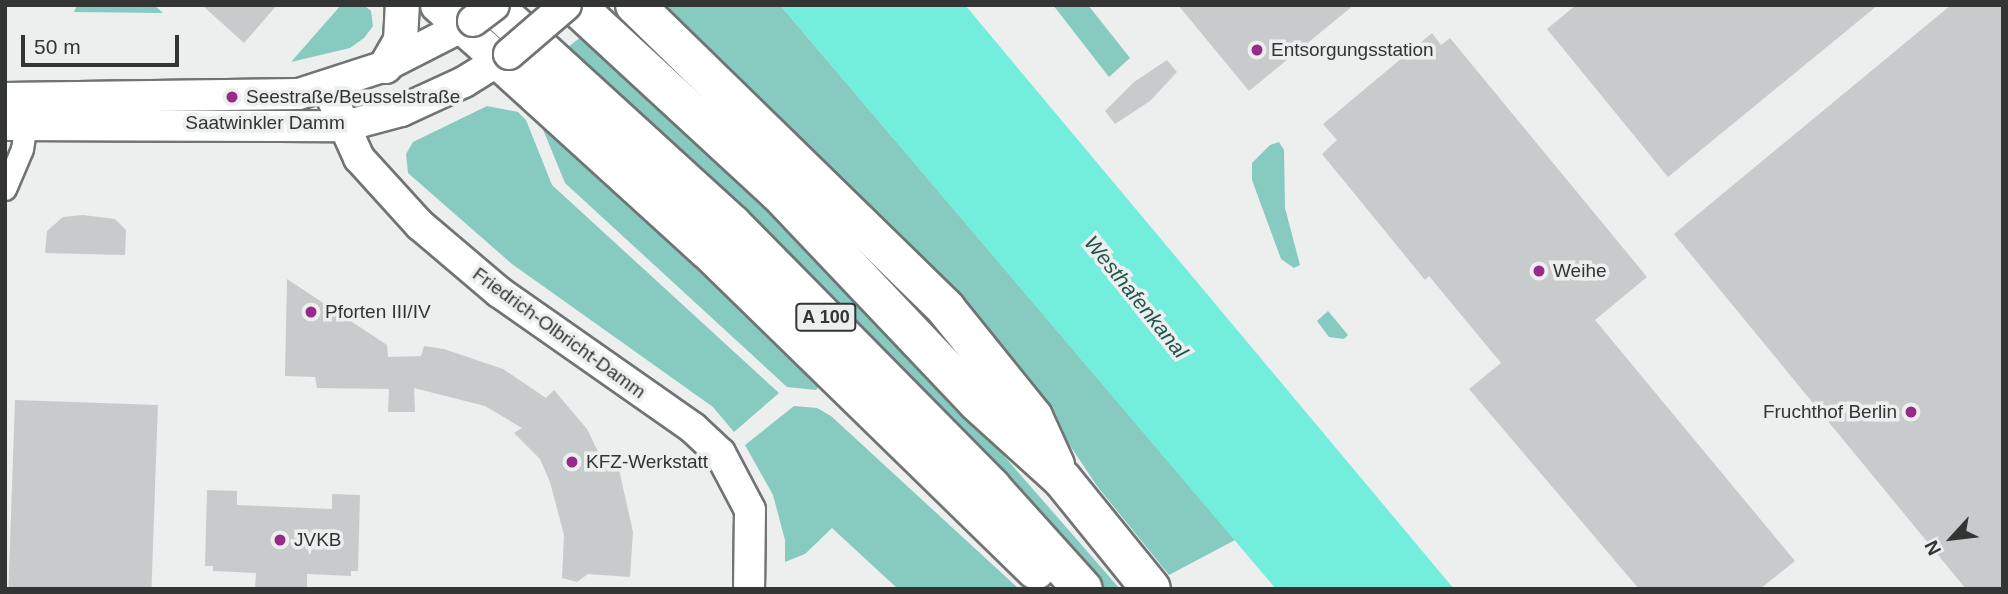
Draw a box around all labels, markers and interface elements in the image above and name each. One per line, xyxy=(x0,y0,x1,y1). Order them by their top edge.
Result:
scale bar xyxy=(24,21,182,65)
text: 50 m xyxy=(34,35,81,58)
place label: Entsorgungsstation xyxy=(1271,39,1434,61)
marker: Entsorgungsstation xyxy=(1249,42,1265,58)
place label: Seestraße/Beusselstraße xyxy=(246,86,460,108)
marker: Seestraße/Beusselstraße xyxy=(224,89,240,105)
street label: Saatwinkler Damm xyxy=(185,112,345,134)
water label: Westhafenkanal xyxy=(1079,231,1193,363)
place label: Weihe xyxy=(1553,260,1607,282)
street label: Friedrich-Olbricht-Damm xyxy=(468,263,650,403)
marker: Weihe xyxy=(1531,263,1547,279)
place label: Pforten III/IV xyxy=(325,301,431,323)
road number: A 100 xyxy=(794,302,858,332)
marker: Pforten III/IV xyxy=(303,304,319,320)
place label: Fruchthof Berlin xyxy=(1763,401,1897,423)
marker: Fruchthof Berlin xyxy=(1903,404,1919,420)
place label: KFZ-Werkstatt xyxy=(586,451,708,473)
marker: KFZ-Werkstatt xyxy=(564,454,580,470)
north arrow xyxy=(1917,503,1987,573)
place label: JVKB xyxy=(294,529,342,551)
marker: JVKB xyxy=(272,532,288,548)
text: N xyxy=(1920,537,1945,559)

